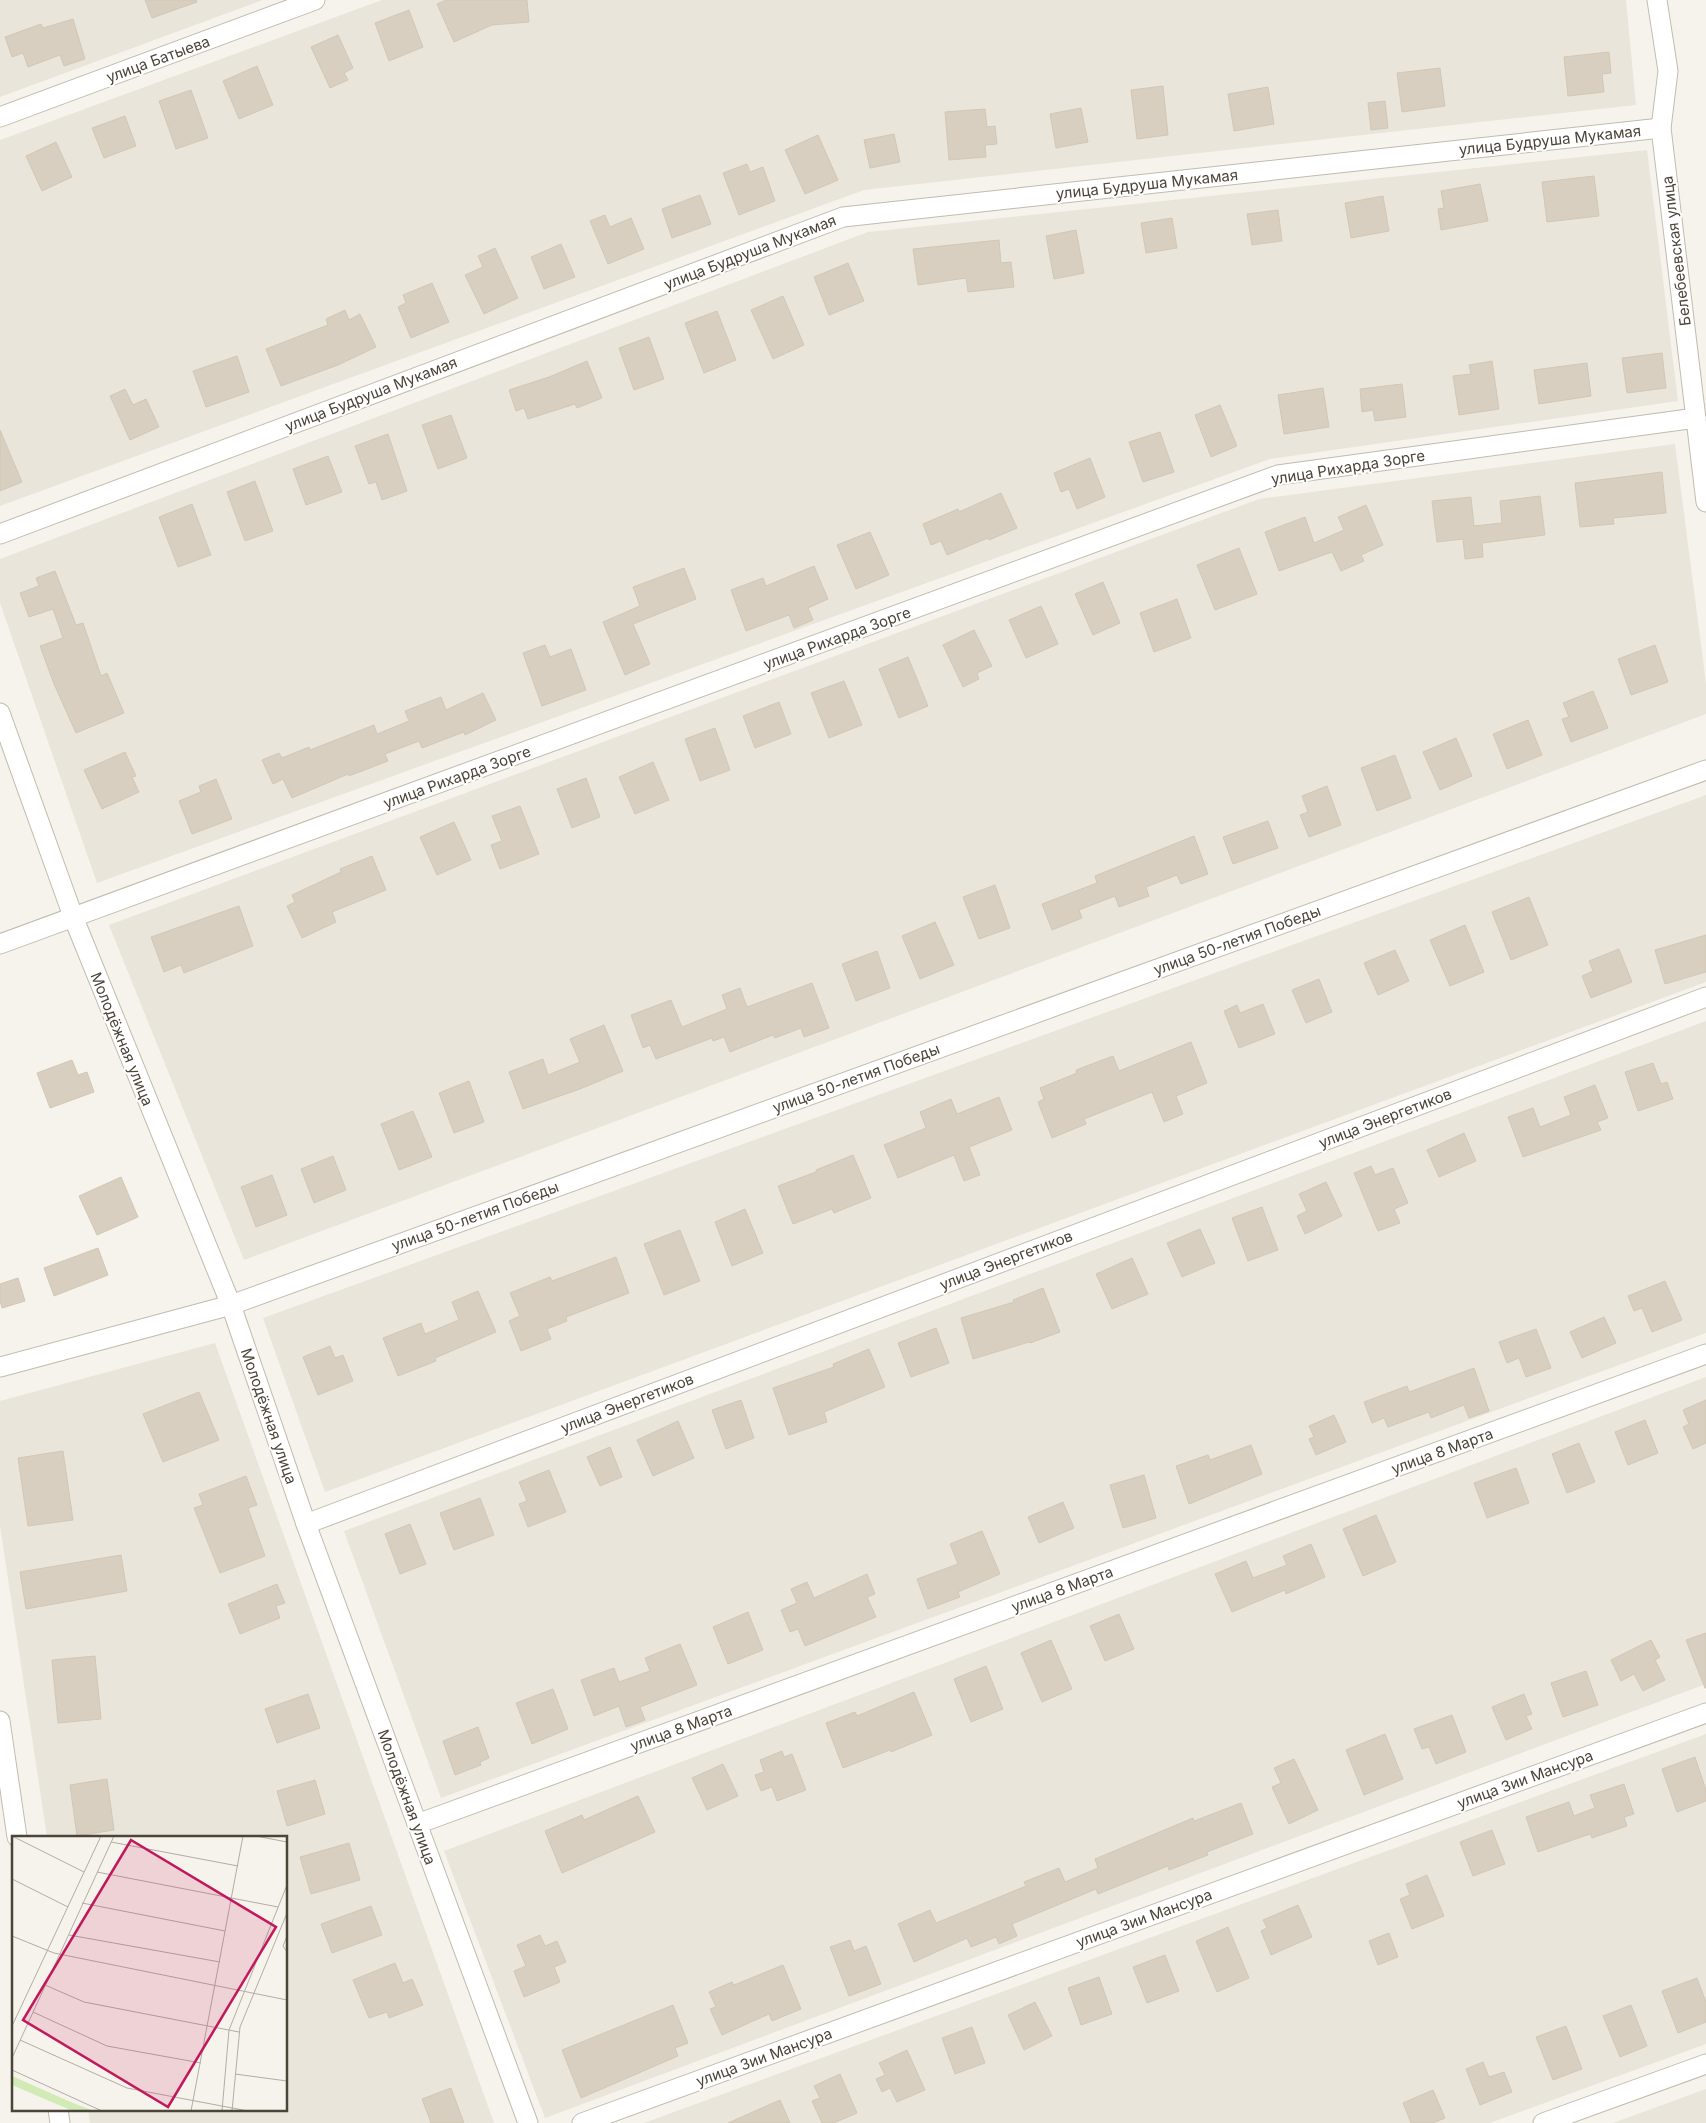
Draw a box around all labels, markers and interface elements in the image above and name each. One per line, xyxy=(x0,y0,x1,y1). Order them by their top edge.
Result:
street label: улица Батыева xyxy=(104,31,212,87)
street label: улица Будруша Мукамая xyxy=(1458,121,1642,159)
street label: улица Будруша Мукамая xyxy=(1055,165,1239,203)
street label: Белебеевская улица xyxy=(1657,175,1695,327)
street label: улица Будруша Мукамая xyxy=(661,210,839,294)
street label: улица Будруша Мукамая xyxy=(282,352,460,436)
street label: улица Рихарда Зорге xyxy=(1270,445,1426,489)
street label: улица Рихарда Зорге xyxy=(761,602,913,674)
street label: улица Рихарда Зорге xyxy=(381,741,533,813)
street label: улица 50-летия Победы xyxy=(1151,901,1323,979)
street label: Молодёжная улица xyxy=(86,969,158,1109)
street label: улица 50-летия Победы xyxy=(770,1039,942,1117)
street label: улица Энергетиков xyxy=(1316,1084,1454,1152)
street label: улица 50-летия Победы xyxy=(389,1177,561,1255)
street label: улица Энергетиков xyxy=(937,1226,1075,1294)
street label: Молодёжная улица xyxy=(237,1345,301,1487)
street label: улица Энергетиков xyxy=(558,1369,696,1437)
street label: улица 8 Марта xyxy=(1389,1424,1495,1478)
street label: улица 8 Марта xyxy=(1009,1562,1115,1616)
street label: улица 8 Марта xyxy=(628,1701,734,1755)
street label: Молодёжная улица xyxy=(374,1727,440,1867)
street label: улица Зии Мансура xyxy=(1454,1746,1596,1812)
inset map xyxy=(12,1836,288,2110)
street label: улица Зии Мансура xyxy=(1073,1885,1215,1951)
street label: улица Зии Мансура xyxy=(693,2024,835,2090)

